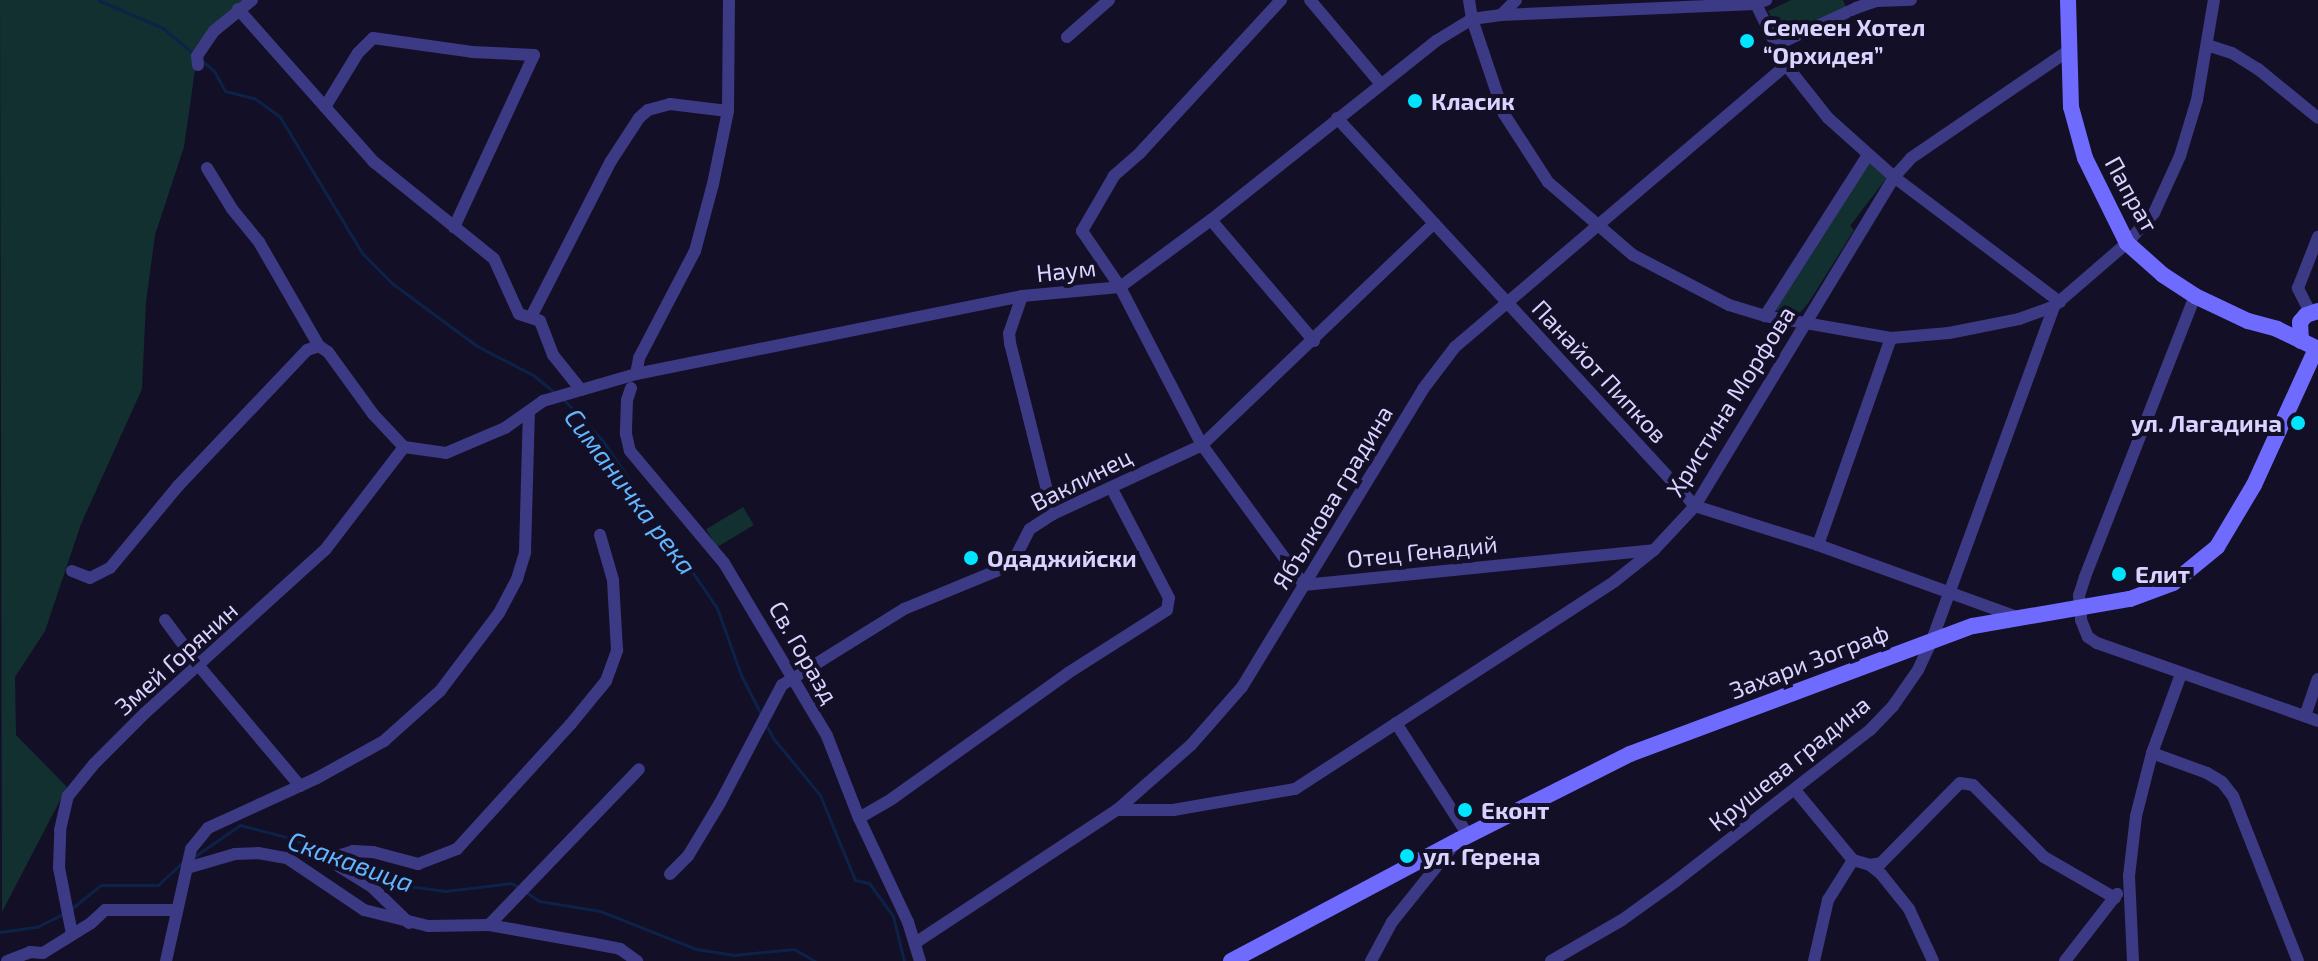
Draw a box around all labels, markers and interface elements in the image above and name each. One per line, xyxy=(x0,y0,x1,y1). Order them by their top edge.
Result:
place label: Семеен Хотел “Орхидея” xyxy=(1763,13,1925,69)
marker: Семеен Хотел “Орхидея” xyxy=(1738,32,1756,50)
place label: Класик xyxy=(1431,87,1515,115)
marker: Класик xyxy=(1406,92,1424,110)
street label: Папрат xyxy=(2100,151,2164,237)
street label: Наум xyxy=(1035,253,1097,287)
street label: Панайот Пипков xyxy=(1526,294,1674,448)
street label: Христина Морфова xyxy=(1660,300,1800,502)
street label: Ябълкова градина xyxy=(1266,400,1398,594)
water label: Симаничка река xyxy=(558,402,704,580)
place label: ул. Лагадина xyxy=(2131,409,2282,437)
marker: ул. Лагадина xyxy=(2289,414,2307,432)
street label: Ваклинец xyxy=(1026,441,1136,517)
street label: Отец Генадий xyxy=(1345,529,1499,573)
place label: Одаджийски xyxy=(987,544,1137,572)
marker: Одаджийски xyxy=(962,549,980,567)
place label: Елит xyxy=(2135,560,2190,588)
marker: Елит xyxy=(2110,565,2128,583)
street label: Змей Горянин xyxy=(109,595,243,721)
street label: Св. Горазд xyxy=(763,596,845,708)
street label: Захари Зограф xyxy=(1725,617,1893,705)
street label: Крушева градина xyxy=(1703,689,1875,837)
place label: Еконт xyxy=(1481,796,1549,824)
marker: Еконт xyxy=(1456,801,1474,819)
water label: Скакавица xyxy=(284,824,418,898)
place label: ул. Герена xyxy=(1423,842,1540,870)
marker: ул. Герена xyxy=(1398,847,1416,865)

